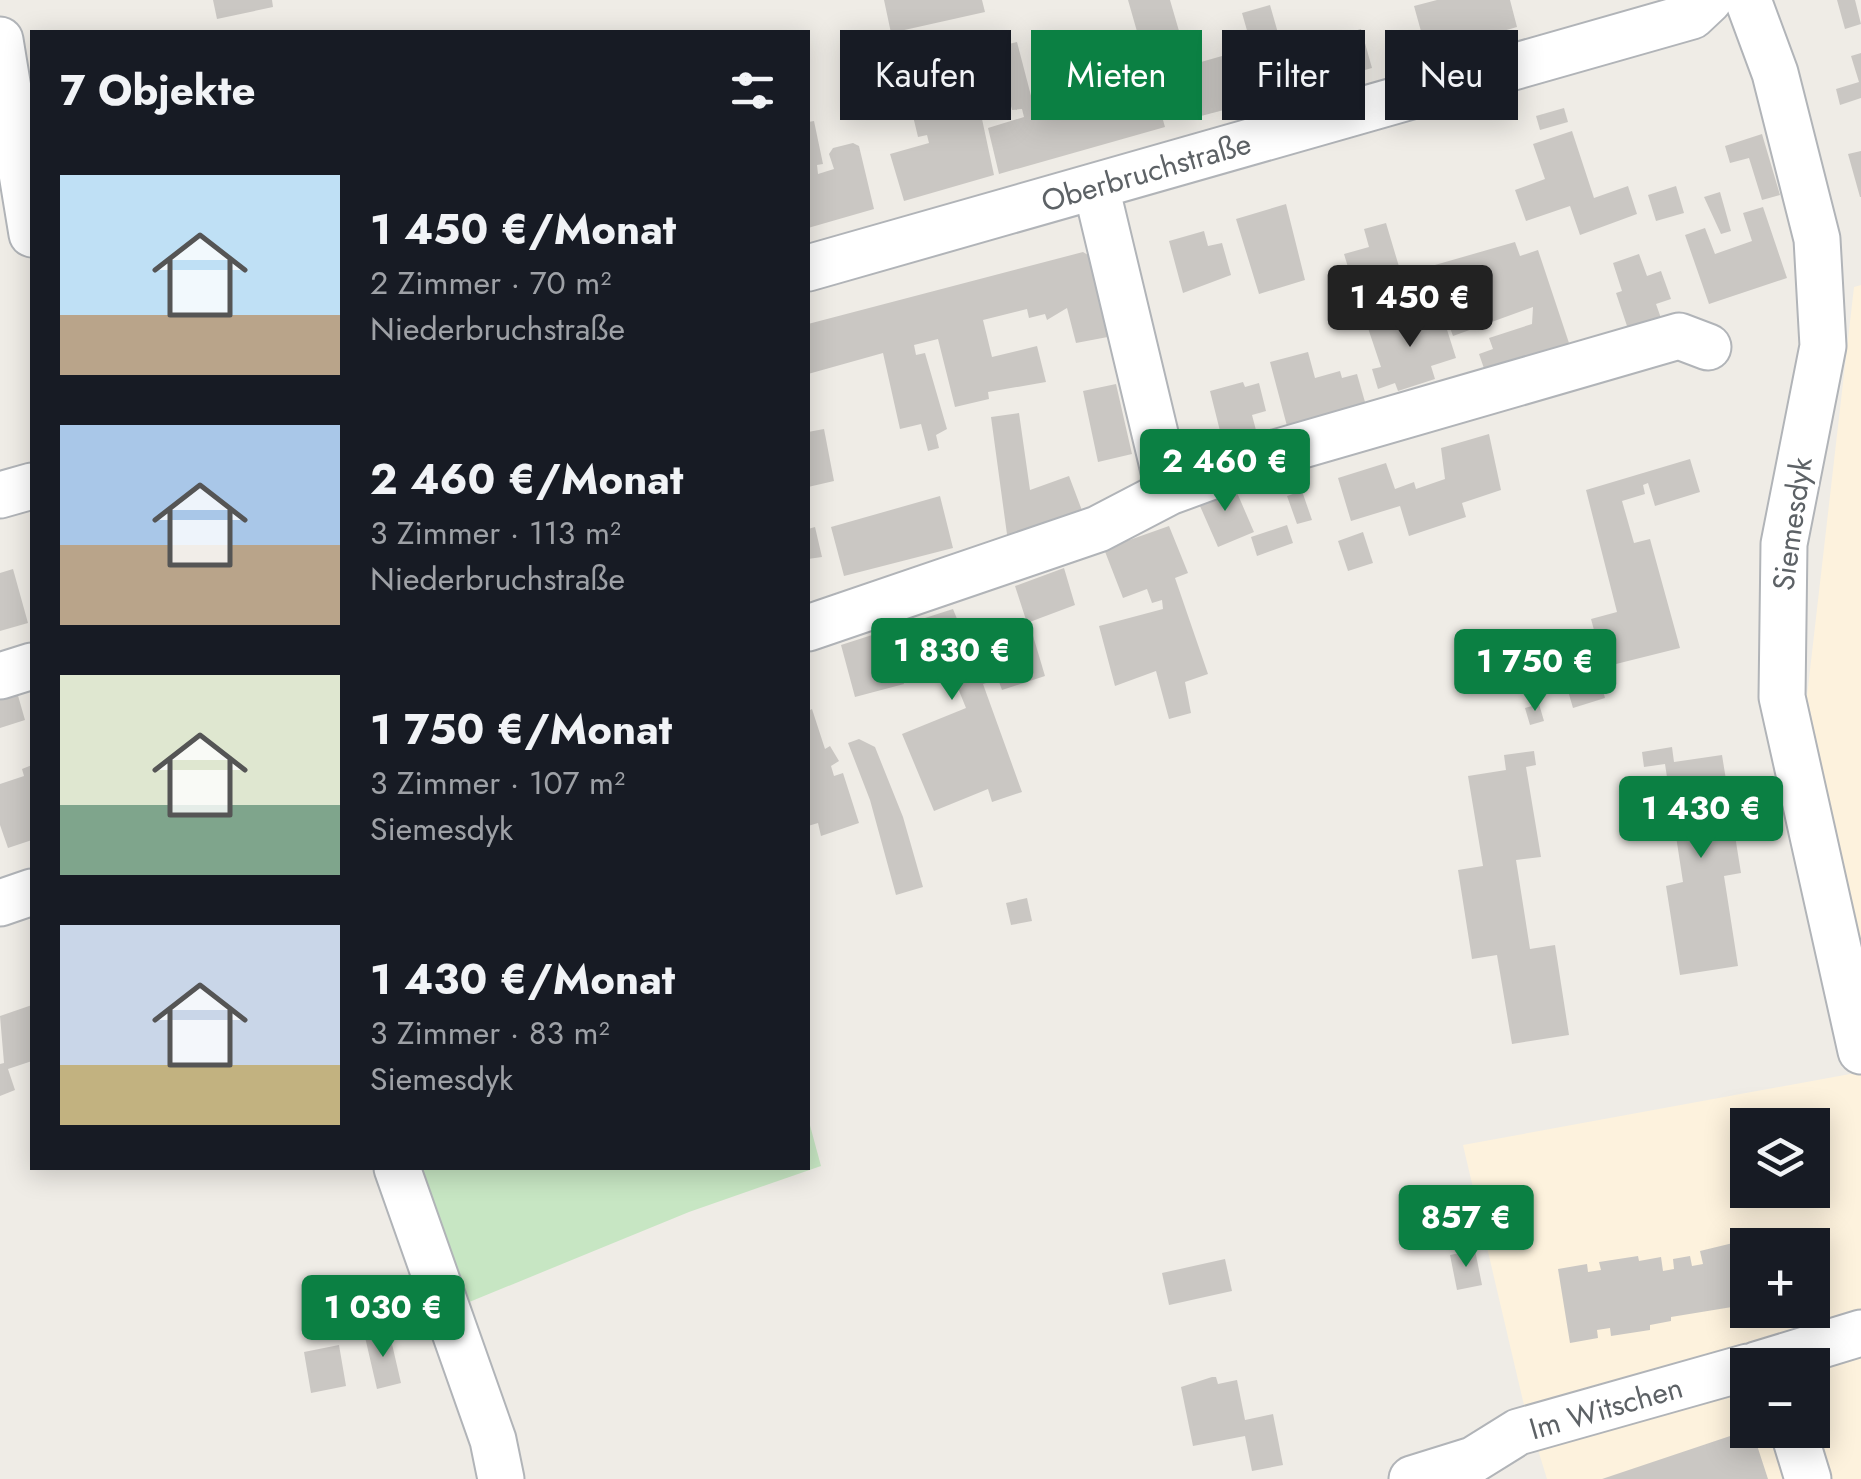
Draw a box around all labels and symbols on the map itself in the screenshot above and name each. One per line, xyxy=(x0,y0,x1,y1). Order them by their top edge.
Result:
street label: Oberbruchstraße xyxy=(1036,122,1256,222)
pin: 1 450 € xyxy=(1318,265,1502,350)
pin: 2 460 € xyxy=(1133,429,1317,514)
street label: Siemesdyk xyxy=(1761,454,1823,593)
pin: 1 830 € xyxy=(860,618,1044,703)
pin: 1 750 € xyxy=(1443,629,1627,714)
pin: 1 430 € xyxy=(1609,776,1793,861)
pin: 857 € xyxy=(1396,1185,1536,1270)
pin: 1 030 € xyxy=(291,1275,475,1360)
street label: Im Witschen xyxy=(1524,1366,1688,1450)

